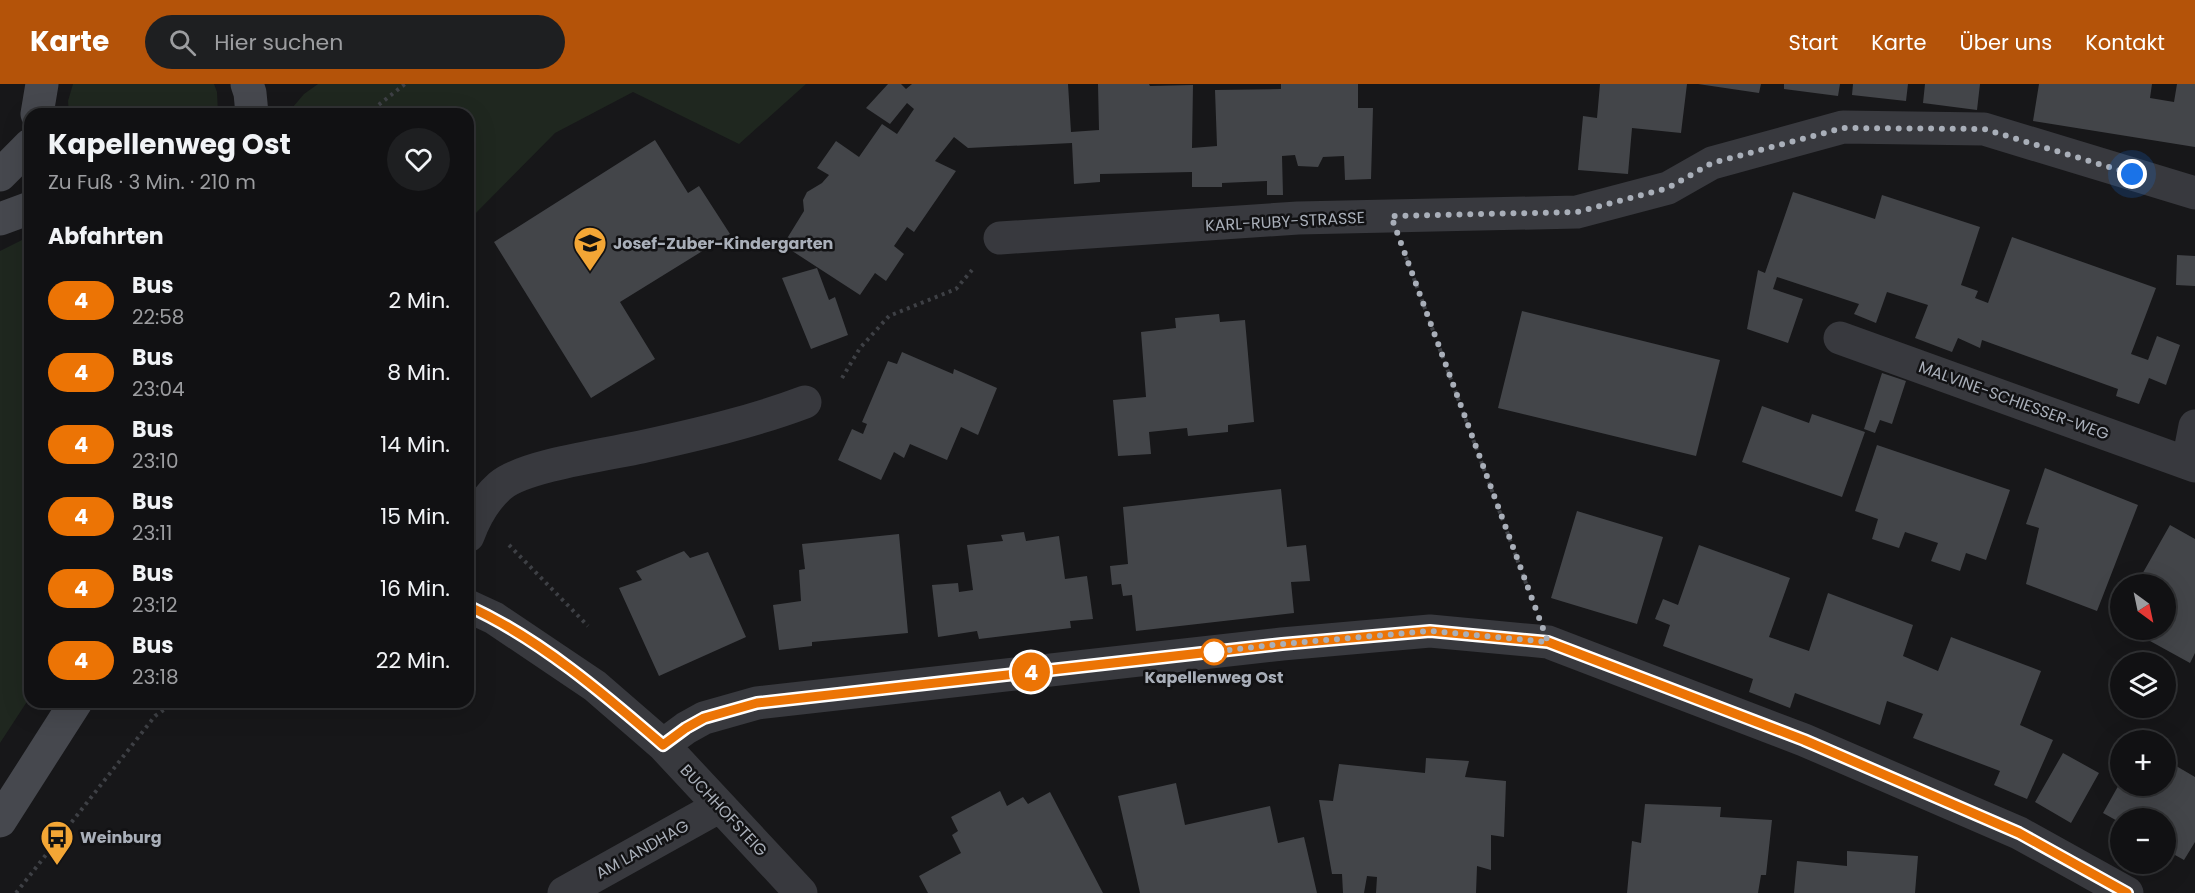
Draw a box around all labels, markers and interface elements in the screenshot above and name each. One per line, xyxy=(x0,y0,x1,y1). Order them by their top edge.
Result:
search box xyxy=(145,15,565,69)
text: Karte xyxy=(30,22,109,61)
icon: search xyxy=(166,26,199,59)
text: Hier suchen xyxy=(214,27,343,58)
text: Start xyxy=(1789,28,1838,57)
text: Karte xyxy=(1871,28,1927,57)
text: Über uns xyxy=(1960,28,2052,57)
text: Kontakt xyxy=(2085,28,2165,57)
text: Kapellenweg Ost xyxy=(48,125,291,164)
button: heart xyxy=(387,128,450,191)
your location xyxy=(2117,159,2147,189)
text: Zu Fuß · 3 Min. · 210 m xyxy=(48,168,256,196)
street label: KARL-RUBY-STRASSE xyxy=(1205,206,1365,237)
text: Abfahrten xyxy=(48,221,164,252)
school or university icon: Josef-Zuber-Kindergarten xyxy=(572,225,608,272)
place label: Josef-Zuber-Kindergarten xyxy=(613,232,833,255)
text: Bus xyxy=(132,270,174,301)
text: 2 Min. xyxy=(388,285,450,316)
text: 4 xyxy=(74,286,88,315)
text: 22:58 xyxy=(132,303,184,331)
text: Bus xyxy=(132,342,174,373)
street label: MALVINE-SCHIESSER-WEG xyxy=(1915,355,2112,446)
text: 8 Min. xyxy=(387,357,450,388)
text: 4 xyxy=(74,358,88,387)
text: 23:04 xyxy=(132,375,185,403)
text: Bus xyxy=(132,414,174,445)
text: 14 Min. xyxy=(380,429,450,460)
text: 4 xyxy=(74,430,88,459)
text: 23:10 xyxy=(132,447,179,475)
text: Bus xyxy=(132,486,174,517)
text: 15 Min. xyxy=(380,501,450,532)
text: 4 xyxy=(74,502,88,531)
text: 23:11 xyxy=(132,519,172,547)
text: Bus xyxy=(132,558,174,589)
text: 16 Min. xyxy=(380,573,450,604)
text: 4 xyxy=(74,574,88,603)
north arrow xyxy=(2110,574,2176,640)
map controls xyxy=(2110,574,2176,874)
text: 23:12 xyxy=(132,591,177,619)
text: Bus xyxy=(132,630,174,661)
marker: Kapellenweg Ost xyxy=(1201,639,1227,665)
text: 22 Min. xyxy=(376,645,450,676)
text: 4 xyxy=(74,646,88,675)
line badge: 4 xyxy=(1012,652,1050,692)
button: layers xyxy=(2110,652,2176,718)
text: 4 xyxy=(1024,658,1038,687)
text: 23:18 xyxy=(132,663,179,691)
place label: Kapellenweg Ost xyxy=(1145,666,1283,689)
button: + xyxy=(2110,730,2176,796)
street label: BUCHHOFSTEIG xyxy=(675,759,772,861)
button: − xyxy=(2110,808,2176,874)
street label: AM LANDHAG xyxy=(591,814,693,885)
bus stop icon: Weinburg xyxy=(39,819,75,866)
place label: Weinburg xyxy=(80,826,162,849)

